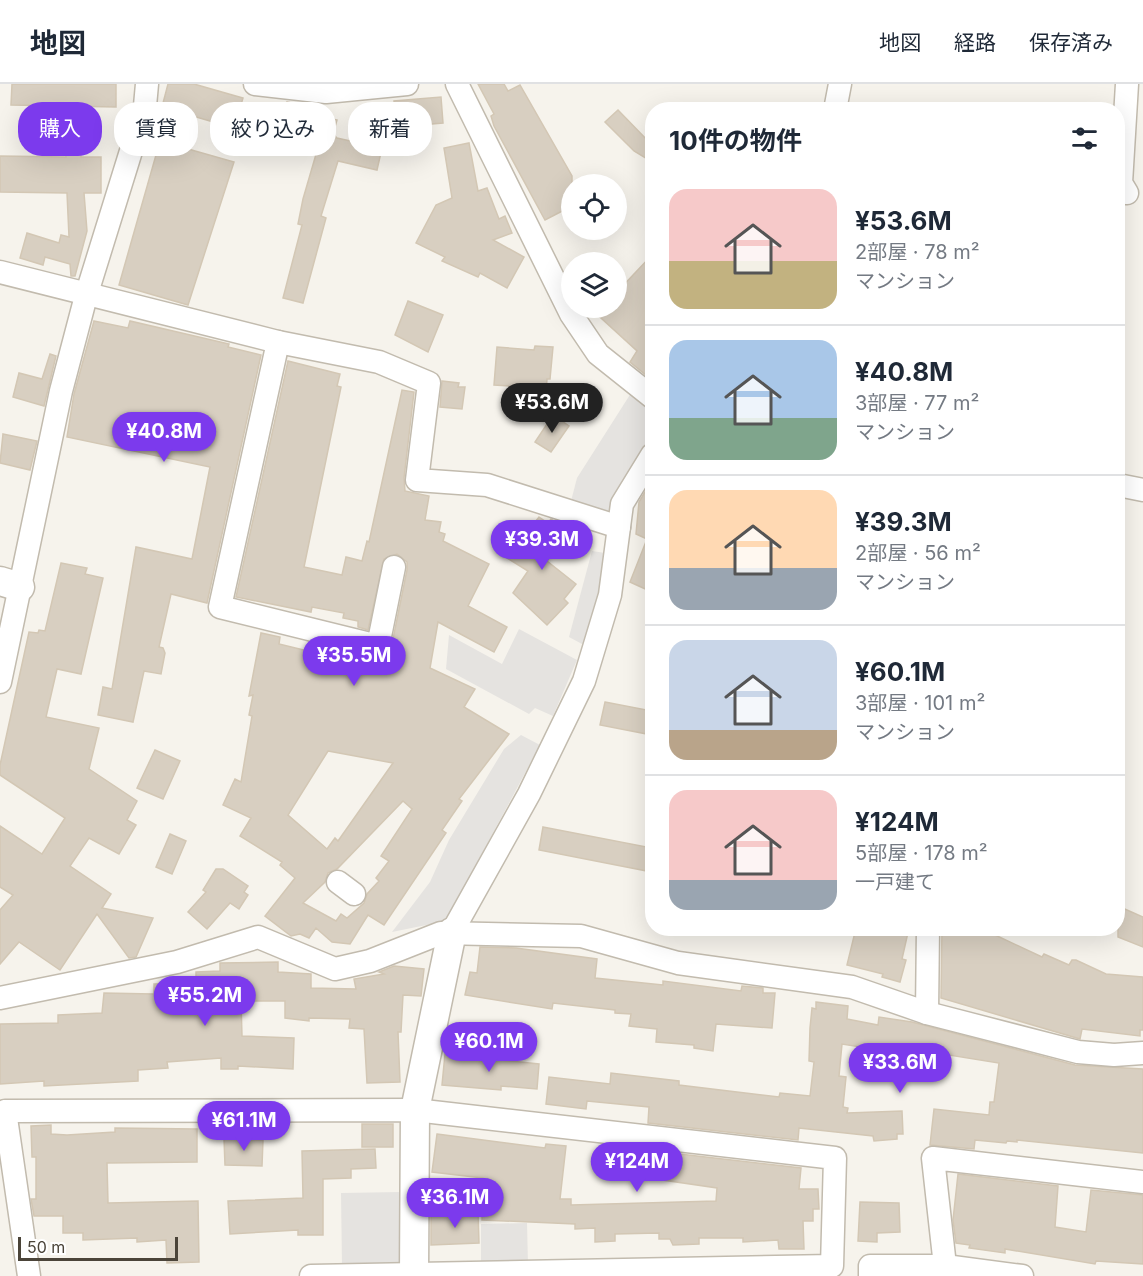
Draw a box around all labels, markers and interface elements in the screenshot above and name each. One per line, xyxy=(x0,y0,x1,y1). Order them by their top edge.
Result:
text: 地図 xyxy=(30,26,86,60)
text: 地図 xyxy=(879,30,921,55)
text: 経路 xyxy=(954,30,996,55)
text: 保存済み xyxy=(1029,30,1113,55)
chip: 購入 xyxy=(18,102,102,156)
chip: 賃貸 xyxy=(114,102,198,156)
chip: 絞り込み xyxy=(210,102,336,156)
chip: 新着 xyxy=(348,102,432,156)
icon: filters xyxy=(1068,122,1101,155)
text: 10件の物件 xyxy=(669,125,802,156)
map controls xyxy=(561,174,627,318)
button: locate xyxy=(561,174,627,240)
text: ¥53.6M xyxy=(855,205,952,236)
icon: home xyxy=(717,213,789,285)
text: 2部屋 · 78 m² xyxy=(855,240,980,264)
button: layers xyxy=(561,252,627,318)
text: マンション xyxy=(855,269,955,293)
text: ¥40.8M xyxy=(855,356,953,387)
icon: home xyxy=(717,364,789,436)
pin: ¥53.6M xyxy=(503,383,601,434)
text: ¥53.6M xyxy=(515,390,589,414)
text: 3部屋 · 77 m² xyxy=(855,391,979,415)
pin: ¥40.8M xyxy=(115,412,213,463)
text: ¥40.8M xyxy=(126,419,202,443)
text: マンション xyxy=(855,420,955,444)
text: ¥39.3M xyxy=(855,506,952,537)
icon: home xyxy=(717,514,789,586)
pin: ¥39.3M xyxy=(493,520,591,571)
text: ¥39.3M xyxy=(505,527,579,551)
text: 2部屋 · 56 m² xyxy=(855,541,981,565)
text: マンション xyxy=(855,570,955,594)
pin: ¥35.5M xyxy=(305,636,403,687)
text: ¥35.5M xyxy=(317,643,391,667)
text: ¥60.1M xyxy=(855,656,945,687)
icon: home xyxy=(717,664,789,736)
text: 3部屋 · 101 m² xyxy=(855,691,985,715)
text: マンション xyxy=(855,720,955,744)
text: ¥124M xyxy=(855,806,939,837)
icon: home xyxy=(717,814,789,886)
text: 5部屋 · 178 m² xyxy=(855,841,988,865)
text: 一戸建て xyxy=(855,870,935,894)
pin: ¥55.2M xyxy=(156,976,254,1027)
text: ¥55.2M xyxy=(168,983,242,1007)
pin: ¥60.1M xyxy=(440,1022,538,1073)
text: ¥60.1M xyxy=(454,1029,524,1053)
pin: ¥33.6M xyxy=(851,1043,949,1094)
text: ¥33.6M xyxy=(863,1050,937,1074)
pin: ¥61.1M xyxy=(195,1101,293,1152)
text: ¥61.1M xyxy=(211,1108,277,1132)
pin: ¥124M xyxy=(595,1142,679,1193)
text: ¥124M xyxy=(605,1149,669,1173)
pin: ¥36.1M xyxy=(406,1178,504,1229)
text: ¥36.1M xyxy=(421,1185,489,1209)
scale bar xyxy=(18,1234,178,1262)
text: 50 m xyxy=(27,1237,65,1257)

